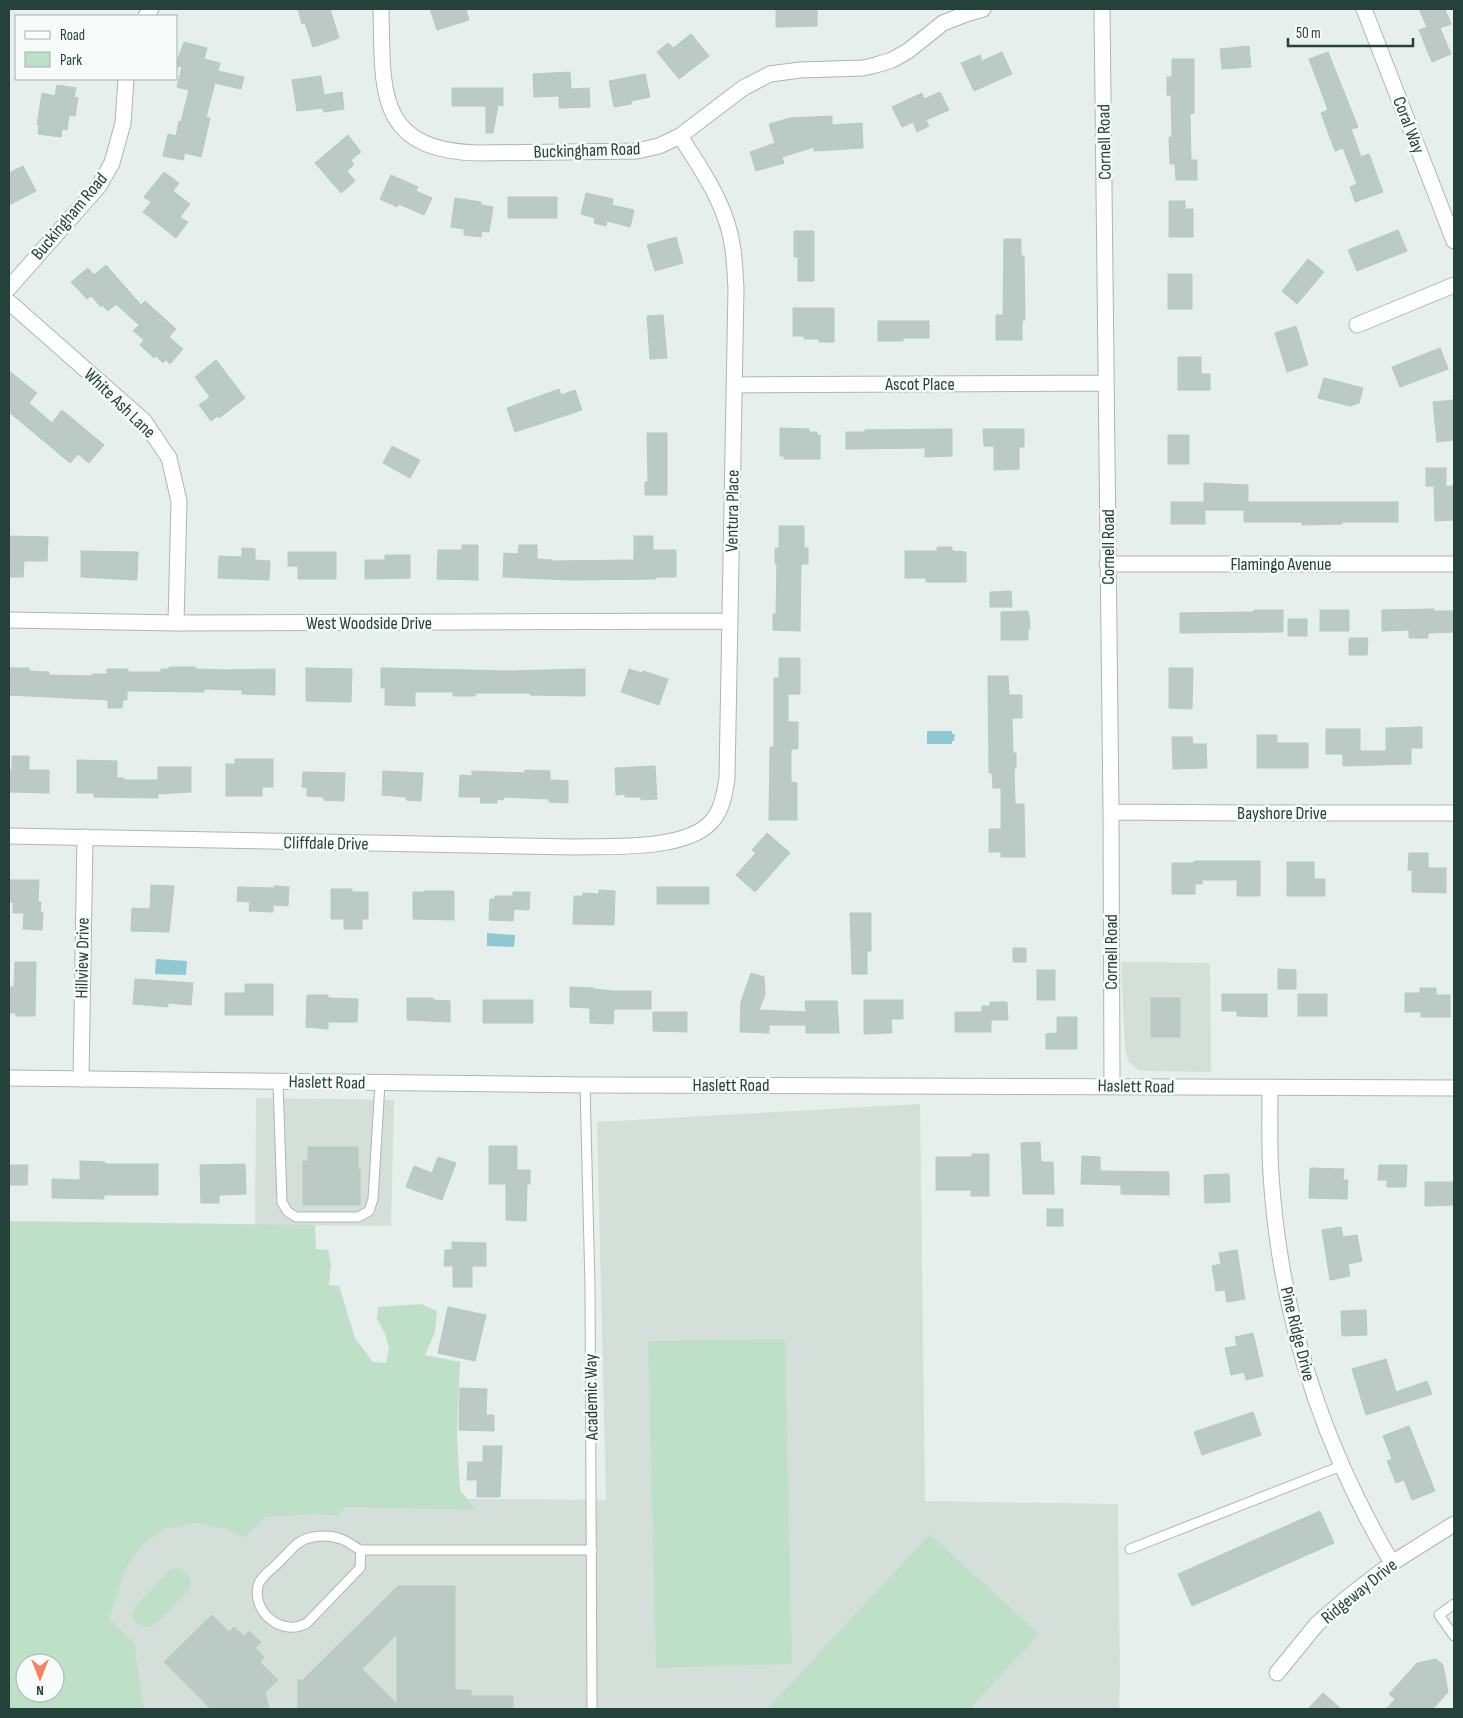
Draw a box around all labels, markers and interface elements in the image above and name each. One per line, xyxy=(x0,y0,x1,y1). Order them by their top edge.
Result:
legend xyxy=(15,15,178,80)
scale bar xyxy=(1288,15,1413,47)
text: 50 m xyxy=(1296,24,1321,43)
text: Road xyxy=(60,26,85,45)
text: Park xyxy=(60,51,82,70)
street label: Coral Way xyxy=(1388,94,1429,157)
street label: Cornell Road xyxy=(1093,104,1116,180)
street label: Buckingham Road xyxy=(533,138,641,163)
street label: Buckingham Road xyxy=(27,169,112,264)
street label: White Ash Lane xyxy=(79,364,160,443)
street label: Ascot Place xyxy=(884,374,955,395)
street label: Ventura Place xyxy=(721,470,744,552)
street label: Cornell Road xyxy=(1098,509,1119,585)
street label: Flamingo Avenue xyxy=(1230,554,1332,575)
street label: West Woodside Drive xyxy=(306,613,432,634)
street label: Bayshore Drive xyxy=(1237,803,1327,824)
street label: Cliffdale Drive xyxy=(283,832,369,855)
street label: Cornell Road xyxy=(1101,914,1122,990)
street label: Hillview Drive xyxy=(71,917,94,999)
street label: Haslett Road xyxy=(288,1071,366,1094)
street label: Haslett Road xyxy=(693,1075,769,1096)
street label: Haslett Road xyxy=(1097,1075,1175,1098)
street label: Pine Ridge Drive xyxy=(1276,1285,1319,1384)
street label: Academic Way xyxy=(580,1353,603,1441)
street label: Ridgeway Drive xyxy=(1317,1554,1401,1628)
north arrow xyxy=(15,1653,65,1703)
text: N xyxy=(36,1682,44,1699)

